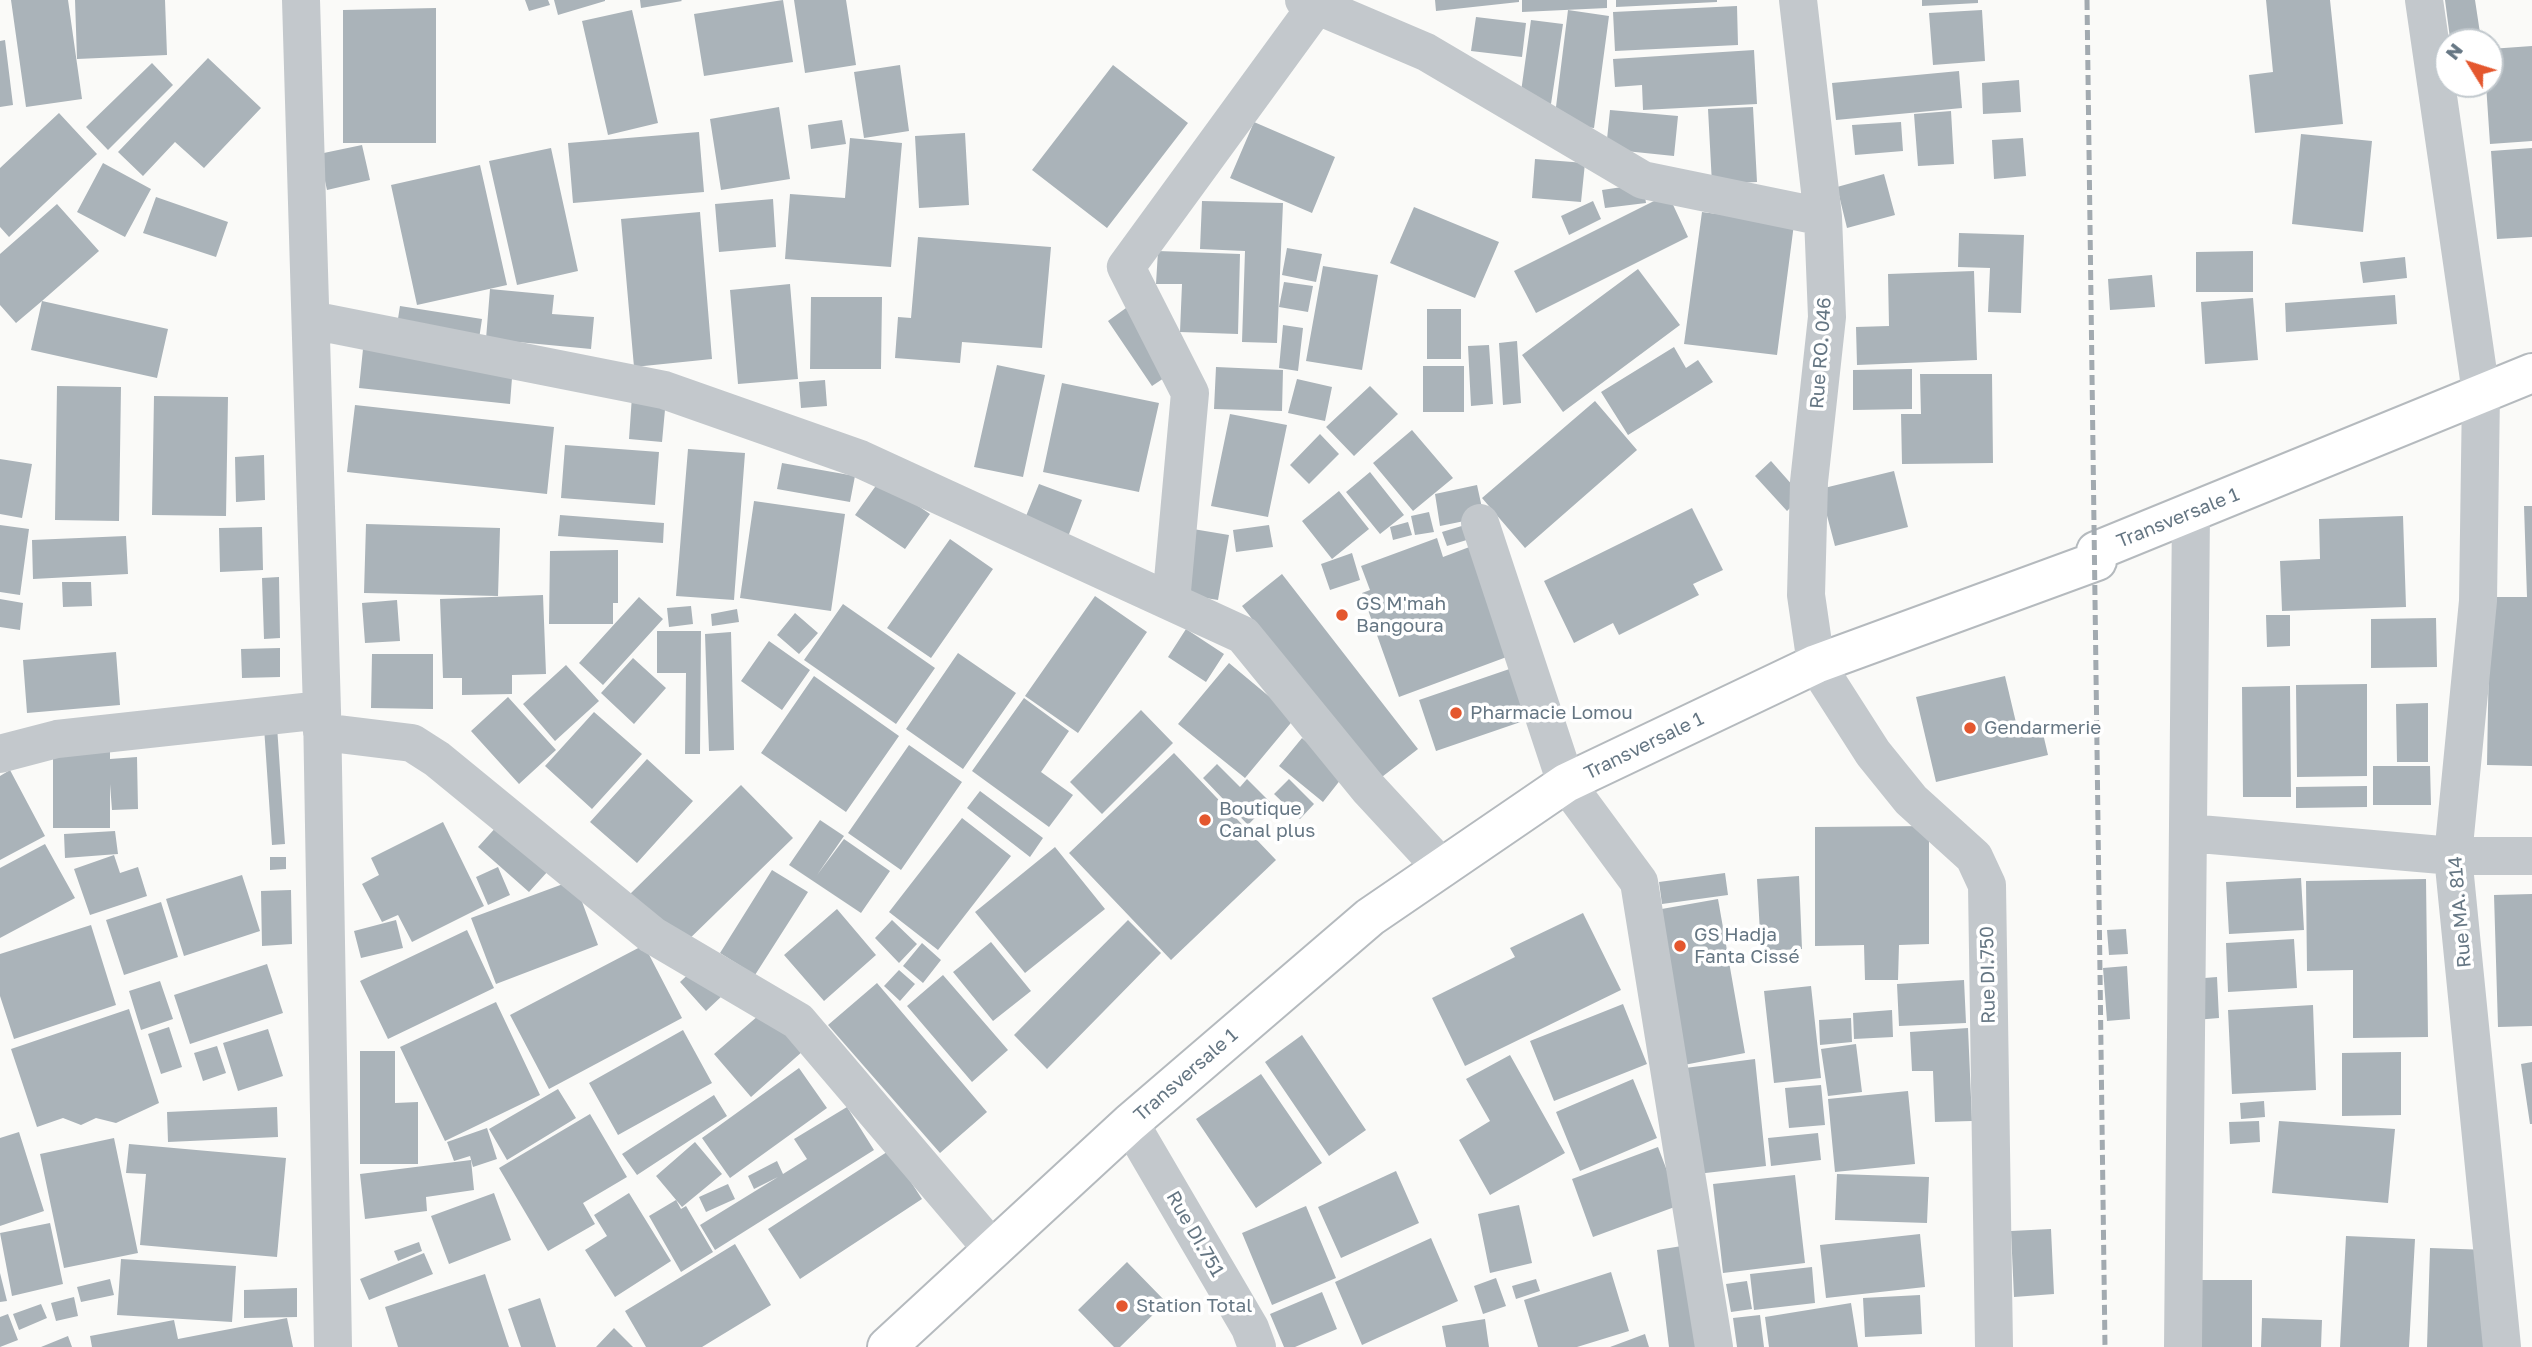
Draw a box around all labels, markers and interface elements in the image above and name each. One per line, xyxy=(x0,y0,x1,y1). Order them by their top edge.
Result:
north arrow xyxy=(2434,28,2504,98)
text: N xyxy=(2440,38,2467,64)
street label: Rue RO. 046 xyxy=(1806,296,1836,410)
street label: Transversale 1 xyxy=(2113,483,2243,553)
place label: GS M'mah Bangoura xyxy=(1356,593,1446,637)
marker: GS M'mah Bangoura xyxy=(1334,607,1350,623)
place label: Pharmacie Lomou xyxy=(1470,702,1633,724)
marker: Pharmacie Lomou xyxy=(1448,705,1464,721)
street label: Transversale 1 xyxy=(1581,707,1707,785)
place label: Gendarmerie xyxy=(1984,717,2101,739)
marker: Gendarmerie xyxy=(1962,720,1978,736)
place label: Boutique Canal plus xyxy=(1219,798,1315,842)
marker: Boutique Canal plus xyxy=(1197,812,1213,828)
street label: Rue MA. 814 xyxy=(2444,855,2476,969)
place label: GS Hadja Fanta Cissé xyxy=(1694,924,1799,968)
street label: Rue DI.750 xyxy=(1976,926,2000,1024)
marker: GS Hadja Fanta Cissé xyxy=(1672,938,1688,954)
street label: Transversale 1 xyxy=(1129,1024,1243,1126)
street label: Rue DI.751 xyxy=(1161,1187,1229,1281)
place label: Station Total xyxy=(1136,1295,1252,1317)
marker: Station Total xyxy=(1114,1298,1130,1314)

